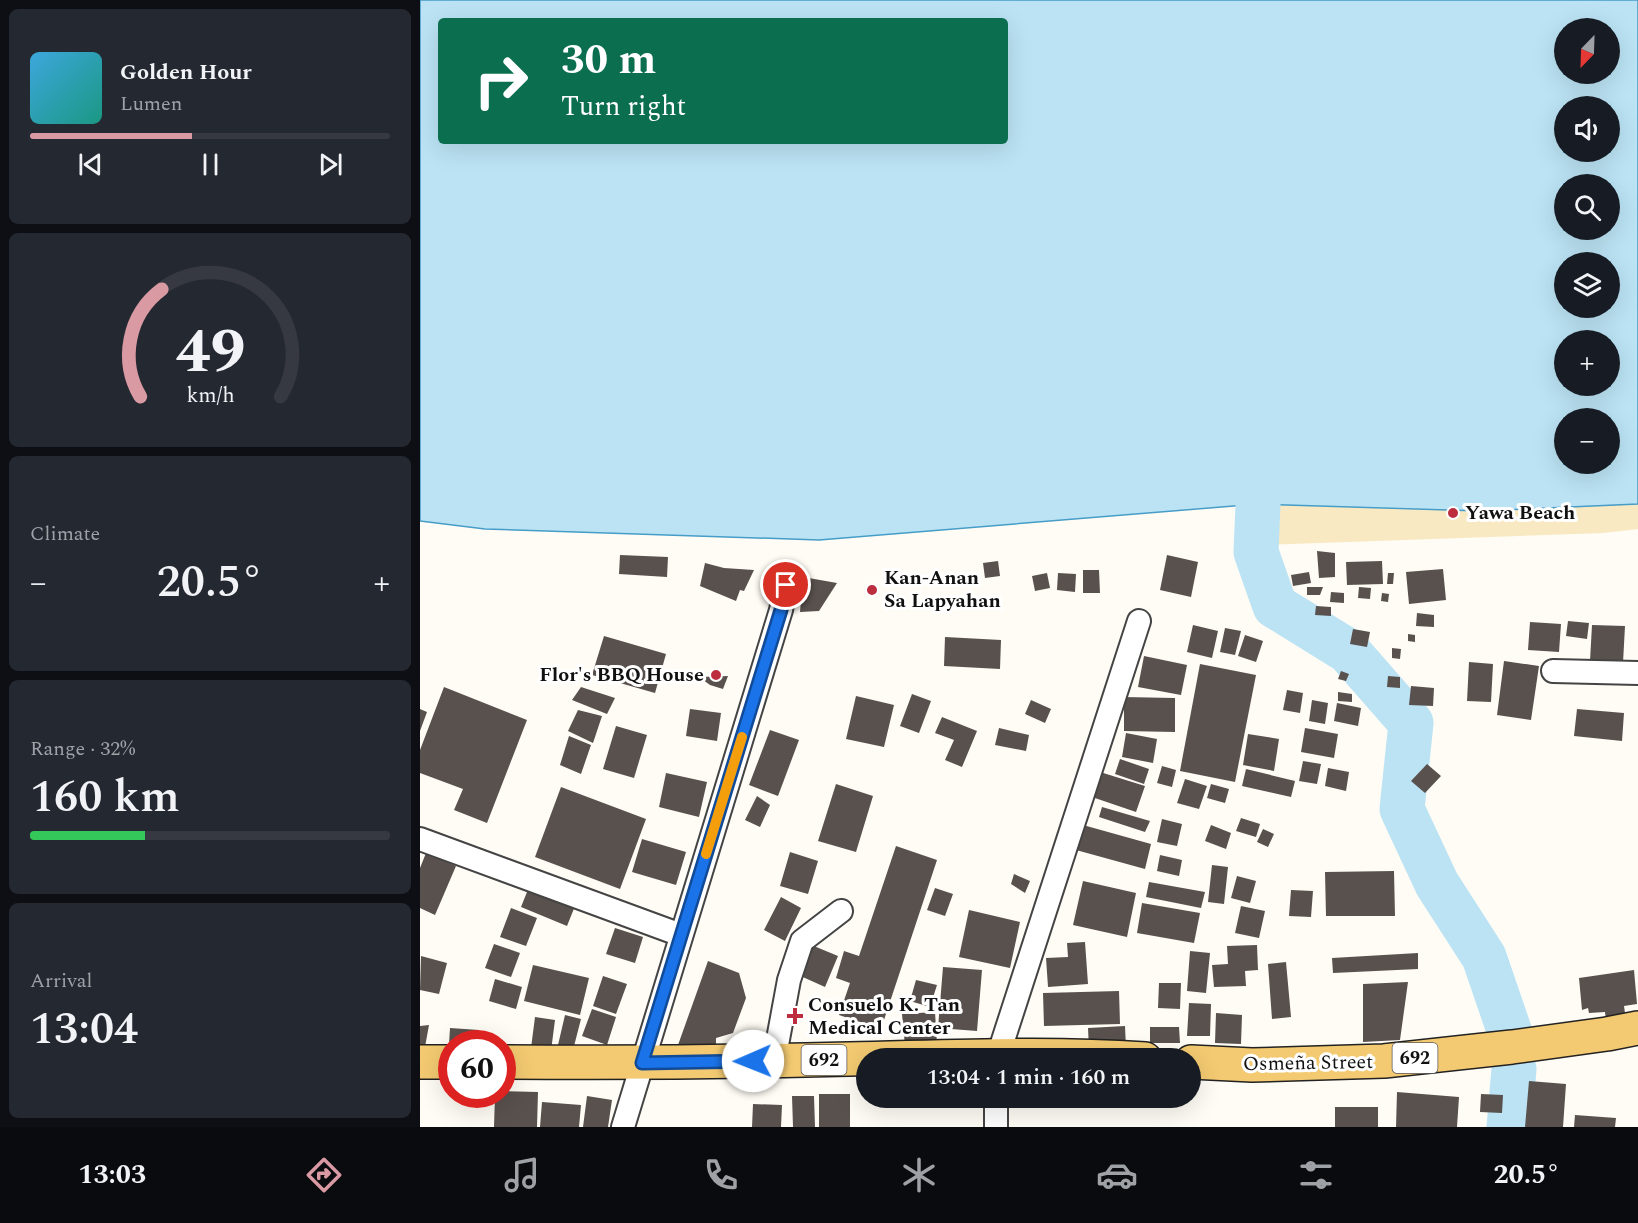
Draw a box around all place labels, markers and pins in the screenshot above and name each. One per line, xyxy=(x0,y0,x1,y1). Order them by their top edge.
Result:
place label: Yawa Beach xyxy=(1465,498,1575,528)
marker: Yawa Beach xyxy=(1446,506,1460,520)
pin xyxy=(760,559,811,610)
place label: Kan-Anan Sa Lapyahan xyxy=(884,563,1001,616)
marker: Kan-Anan Sa Lapyahan xyxy=(865,583,879,597)
place label: Flor's BBQ House xyxy=(539,660,704,690)
marker: Flor's BBQ House xyxy=(709,668,723,682)
place label: Consuelo K. Tan Medical Center xyxy=(808,990,960,1043)
marker: Consuelo K. Tan Medical Center xyxy=(786,1007,804,1025)

